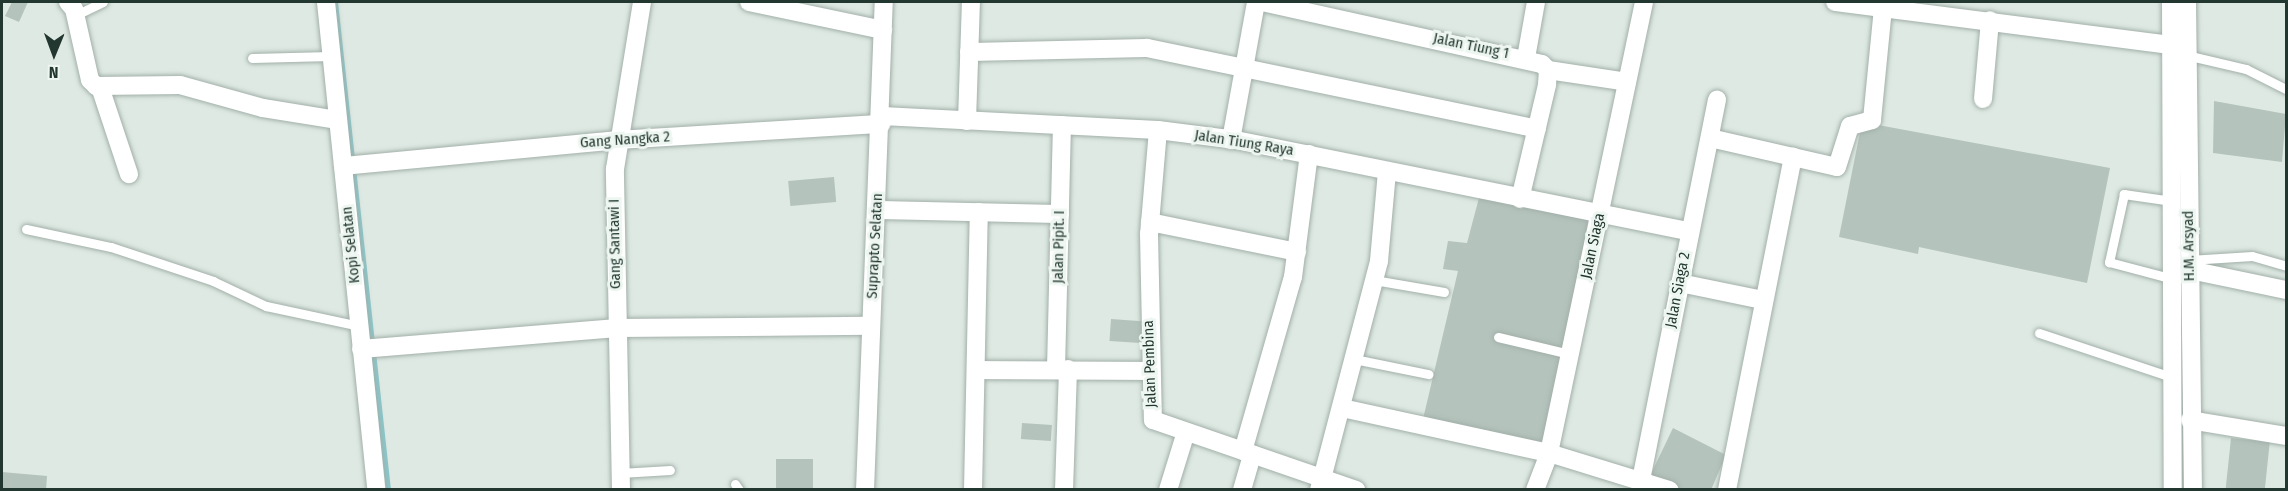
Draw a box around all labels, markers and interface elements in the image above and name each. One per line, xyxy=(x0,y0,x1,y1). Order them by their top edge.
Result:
north arrow xyxy=(24,24,84,84)
street label: Jalan Tiung 1 xyxy=(1432,29,1510,63)
text: N xyxy=(49,63,59,82)
street label: Jalan Tiung Raya xyxy=(1193,126,1295,160)
street label: Gang Nangka 2 xyxy=(579,128,671,152)
street label: Suprapto Selatan xyxy=(863,193,887,299)
street label: Gang Santawi I xyxy=(605,199,625,289)
street label: Kopi Selatan xyxy=(338,206,364,284)
street label: Jalan Pipit. I xyxy=(1049,210,1069,284)
street label: H.M. Arsyad xyxy=(2179,211,2199,281)
street label: Jalan Siaga xyxy=(1577,212,1609,280)
street label: Jalan Siaga 2 xyxy=(1662,251,1694,329)
street label: Jalan Pembina xyxy=(1139,320,1161,408)

